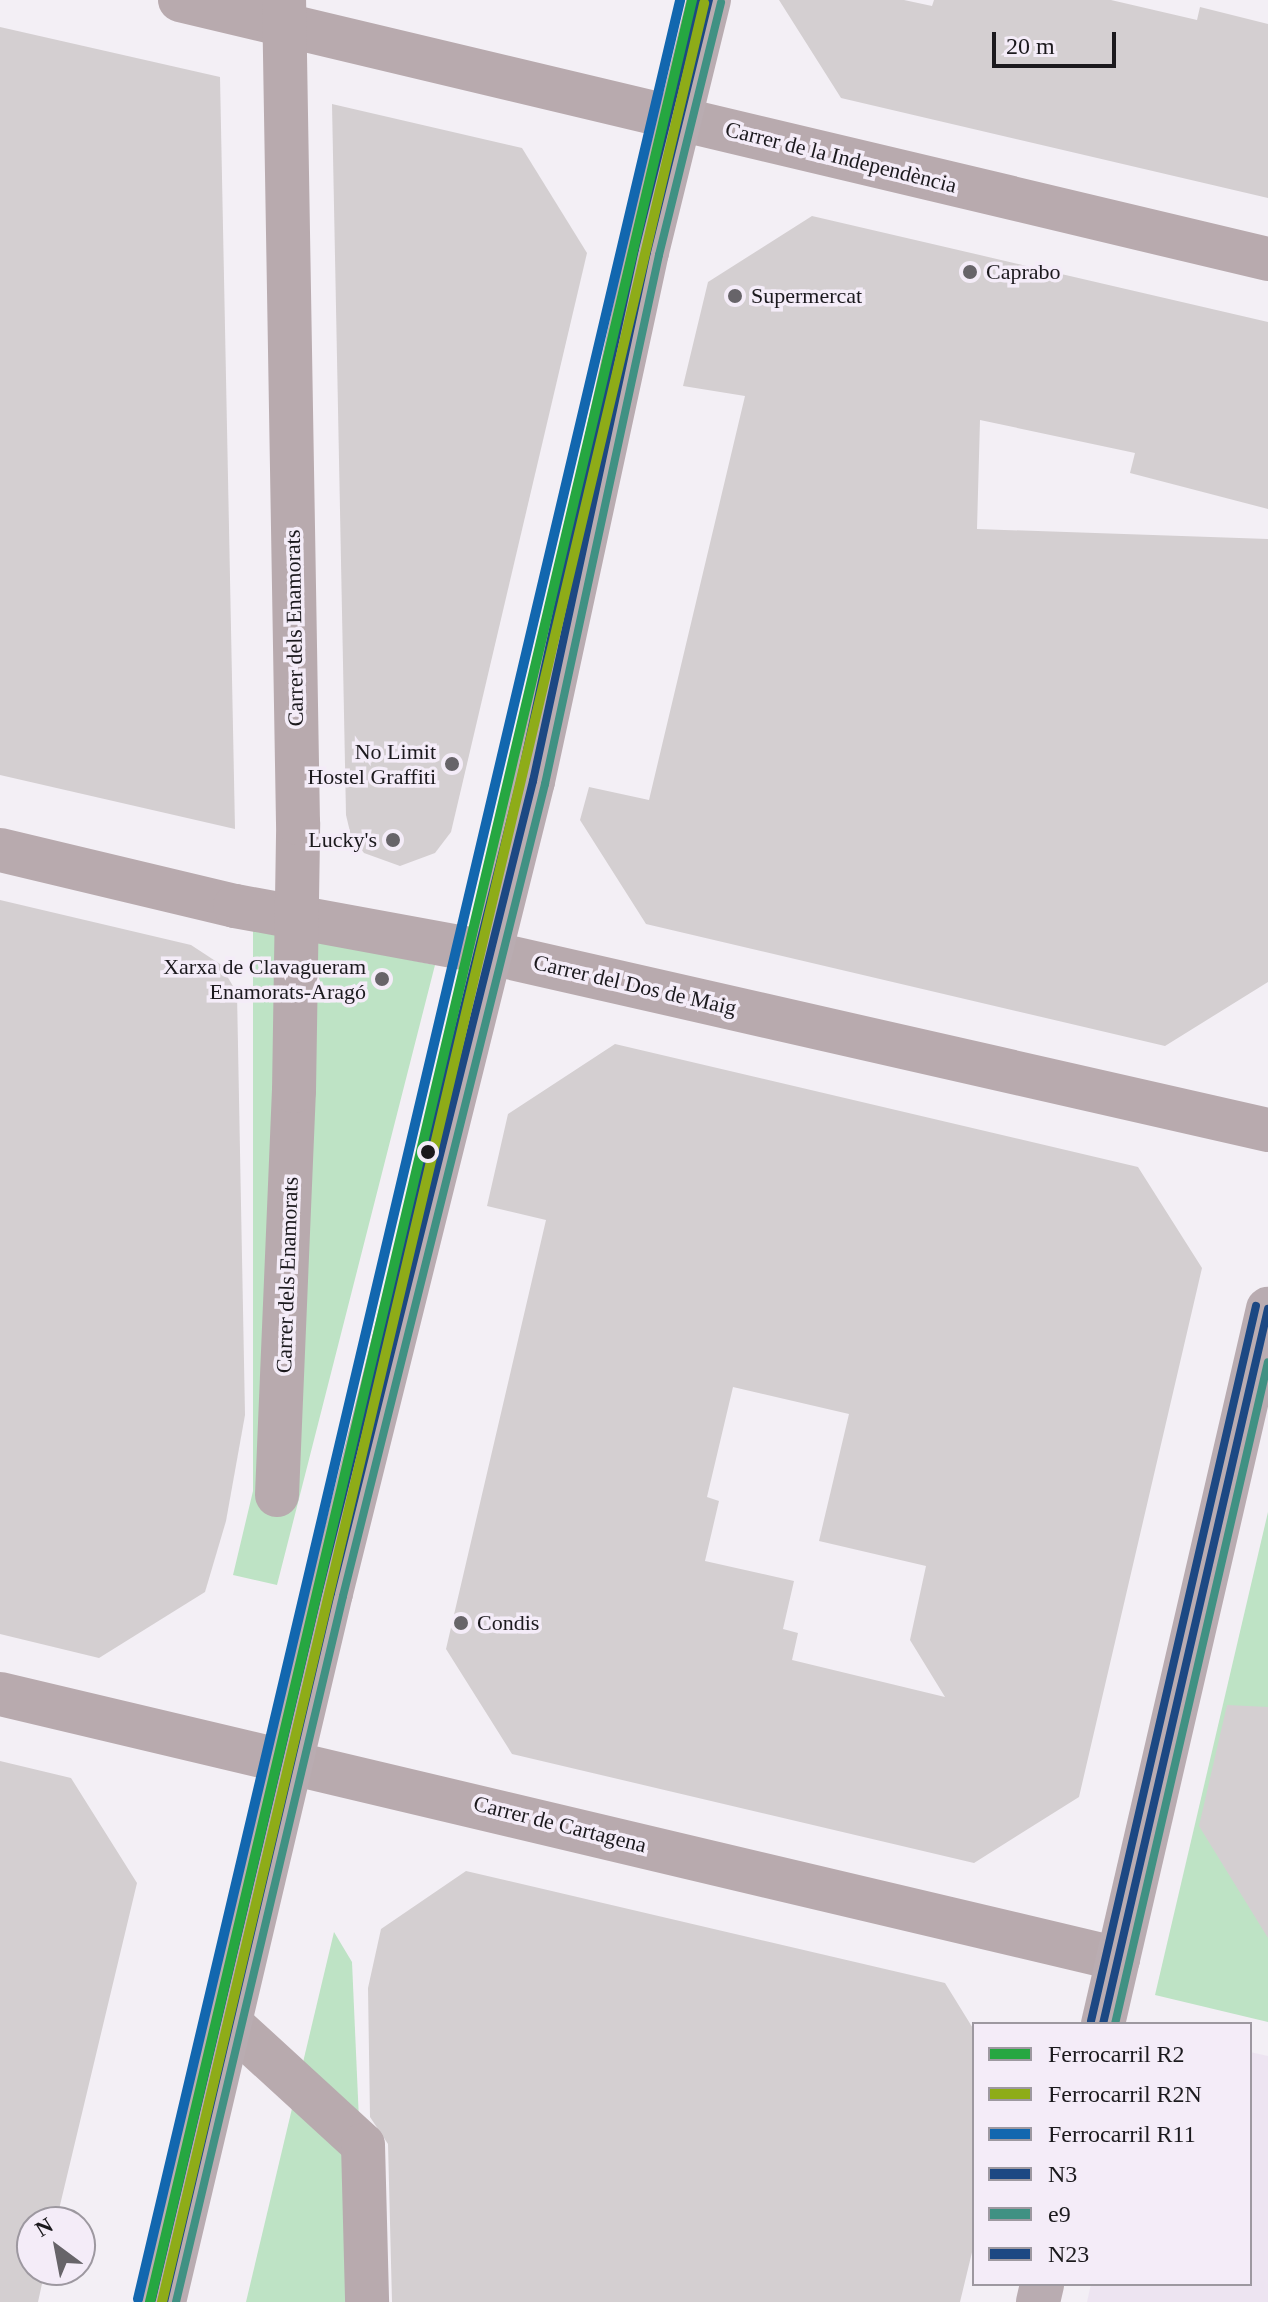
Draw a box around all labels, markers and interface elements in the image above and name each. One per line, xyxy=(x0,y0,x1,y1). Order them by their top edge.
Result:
scale bar xyxy=(996,16,1120,66)
text: 20 m xyxy=(1006,33,1055,59)
street label: Carrer de la Independència xyxy=(723,115,959,199)
place label: Caprabo xyxy=(986,259,1061,285)
marker: Caprabo xyxy=(961,263,979,281)
place label: Supermercat xyxy=(751,283,862,309)
marker: Supermercat xyxy=(726,287,744,305)
street label: Carrer dels Enamorats xyxy=(279,529,309,727)
place label: No Limit Hostel Graffiti xyxy=(307,738,436,790)
marker: No Limit Hostel Graffiti xyxy=(443,755,461,773)
place label: Lucky's xyxy=(308,827,377,853)
marker: Lucky's xyxy=(384,831,402,849)
street label: Carrer del Dos de Maig xyxy=(531,949,739,1021)
place label: Xarxa de Clavagueram Enamorats-Aragó xyxy=(163,953,366,1004)
marker: Xarxa de Clavagueram Enamorats-Aragó xyxy=(373,970,391,988)
unlabelled marker xyxy=(420,1144,436,1160)
street label: Carrer dels Enamorats xyxy=(270,1176,304,1374)
place label: Condis xyxy=(477,1610,539,1636)
marker: Condis xyxy=(452,1614,470,1632)
street label: Carrer de Cartagena xyxy=(471,1790,649,1858)
legend xyxy=(972,2022,1252,2286)
text: Ferrocarril R2 xyxy=(1048,2041,1185,2067)
text: Ferrocarril R2N xyxy=(1048,2081,1202,2107)
text: Ferrocarril R11 xyxy=(1048,2121,1196,2147)
text: N3 xyxy=(1048,2161,1077,2187)
text: e9 xyxy=(1048,2201,1071,2227)
north arrow xyxy=(16,2206,96,2286)
text: N xyxy=(31,2212,57,2242)
text: N23 xyxy=(1048,2241,1089,2267)

